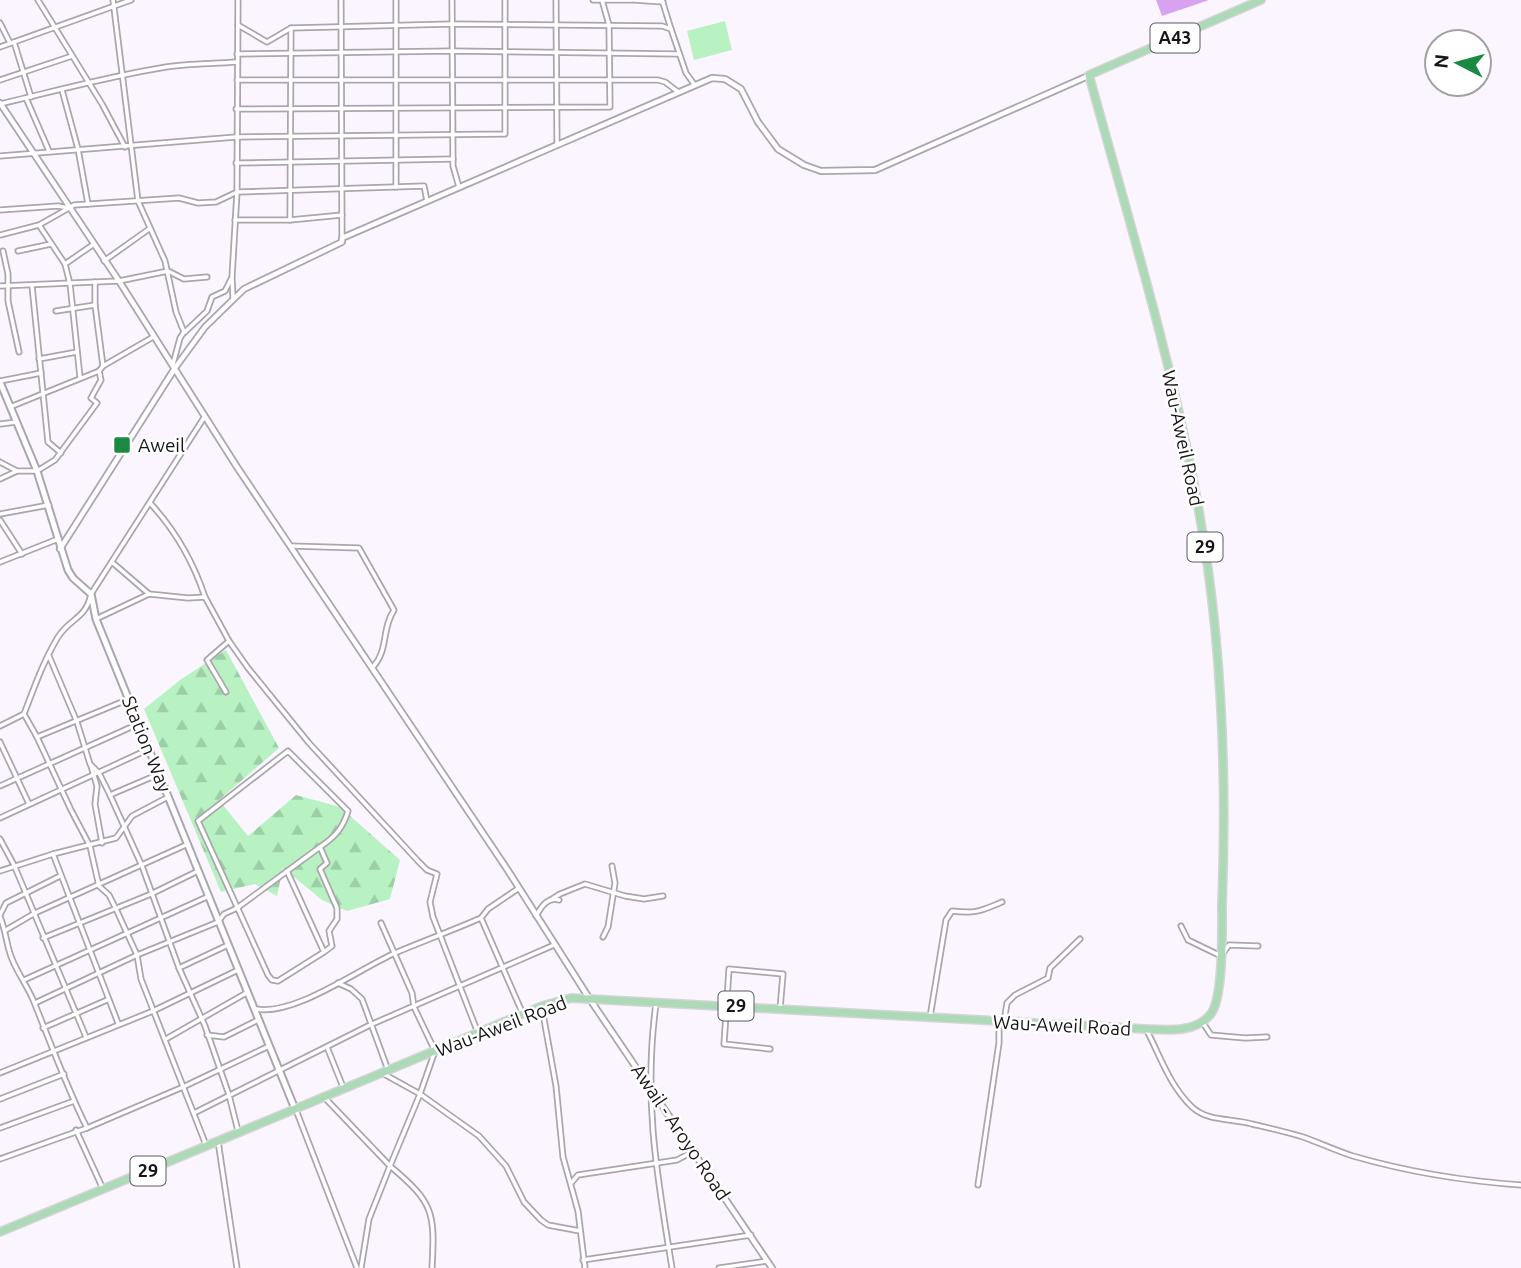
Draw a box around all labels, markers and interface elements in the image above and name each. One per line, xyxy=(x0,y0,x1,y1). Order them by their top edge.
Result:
road number: A43 xyxy=(1150,24,1200,52)
north arrow xyxy=(1423,28,1493,98)
text: N xyxy=(1429,53,1453,69)
street label: Wau-Aweil Road xyxy=(1158,368,1208,508)
place label: Aweil xyxy=(138,434,185,456)
marker: Aweil xyxy=(112,435,132,455)
road number: 29 xyxy=(1188,532,1222,562)
street label: Station Way xyxy=(118,693,176,795)
street label: Wau-Aweil Road xyxy=(432,991,570,1061)
road number: 29 xyxy=(718,992,754,1021)
street label: Wau-Aweil Road xyxy=(992,1010,1132,1040)
street label: Awail - Aroyo Road xyxy=(627,1060,735,1204)
road number: 29 xyxy=(130,1156,166,1186)

